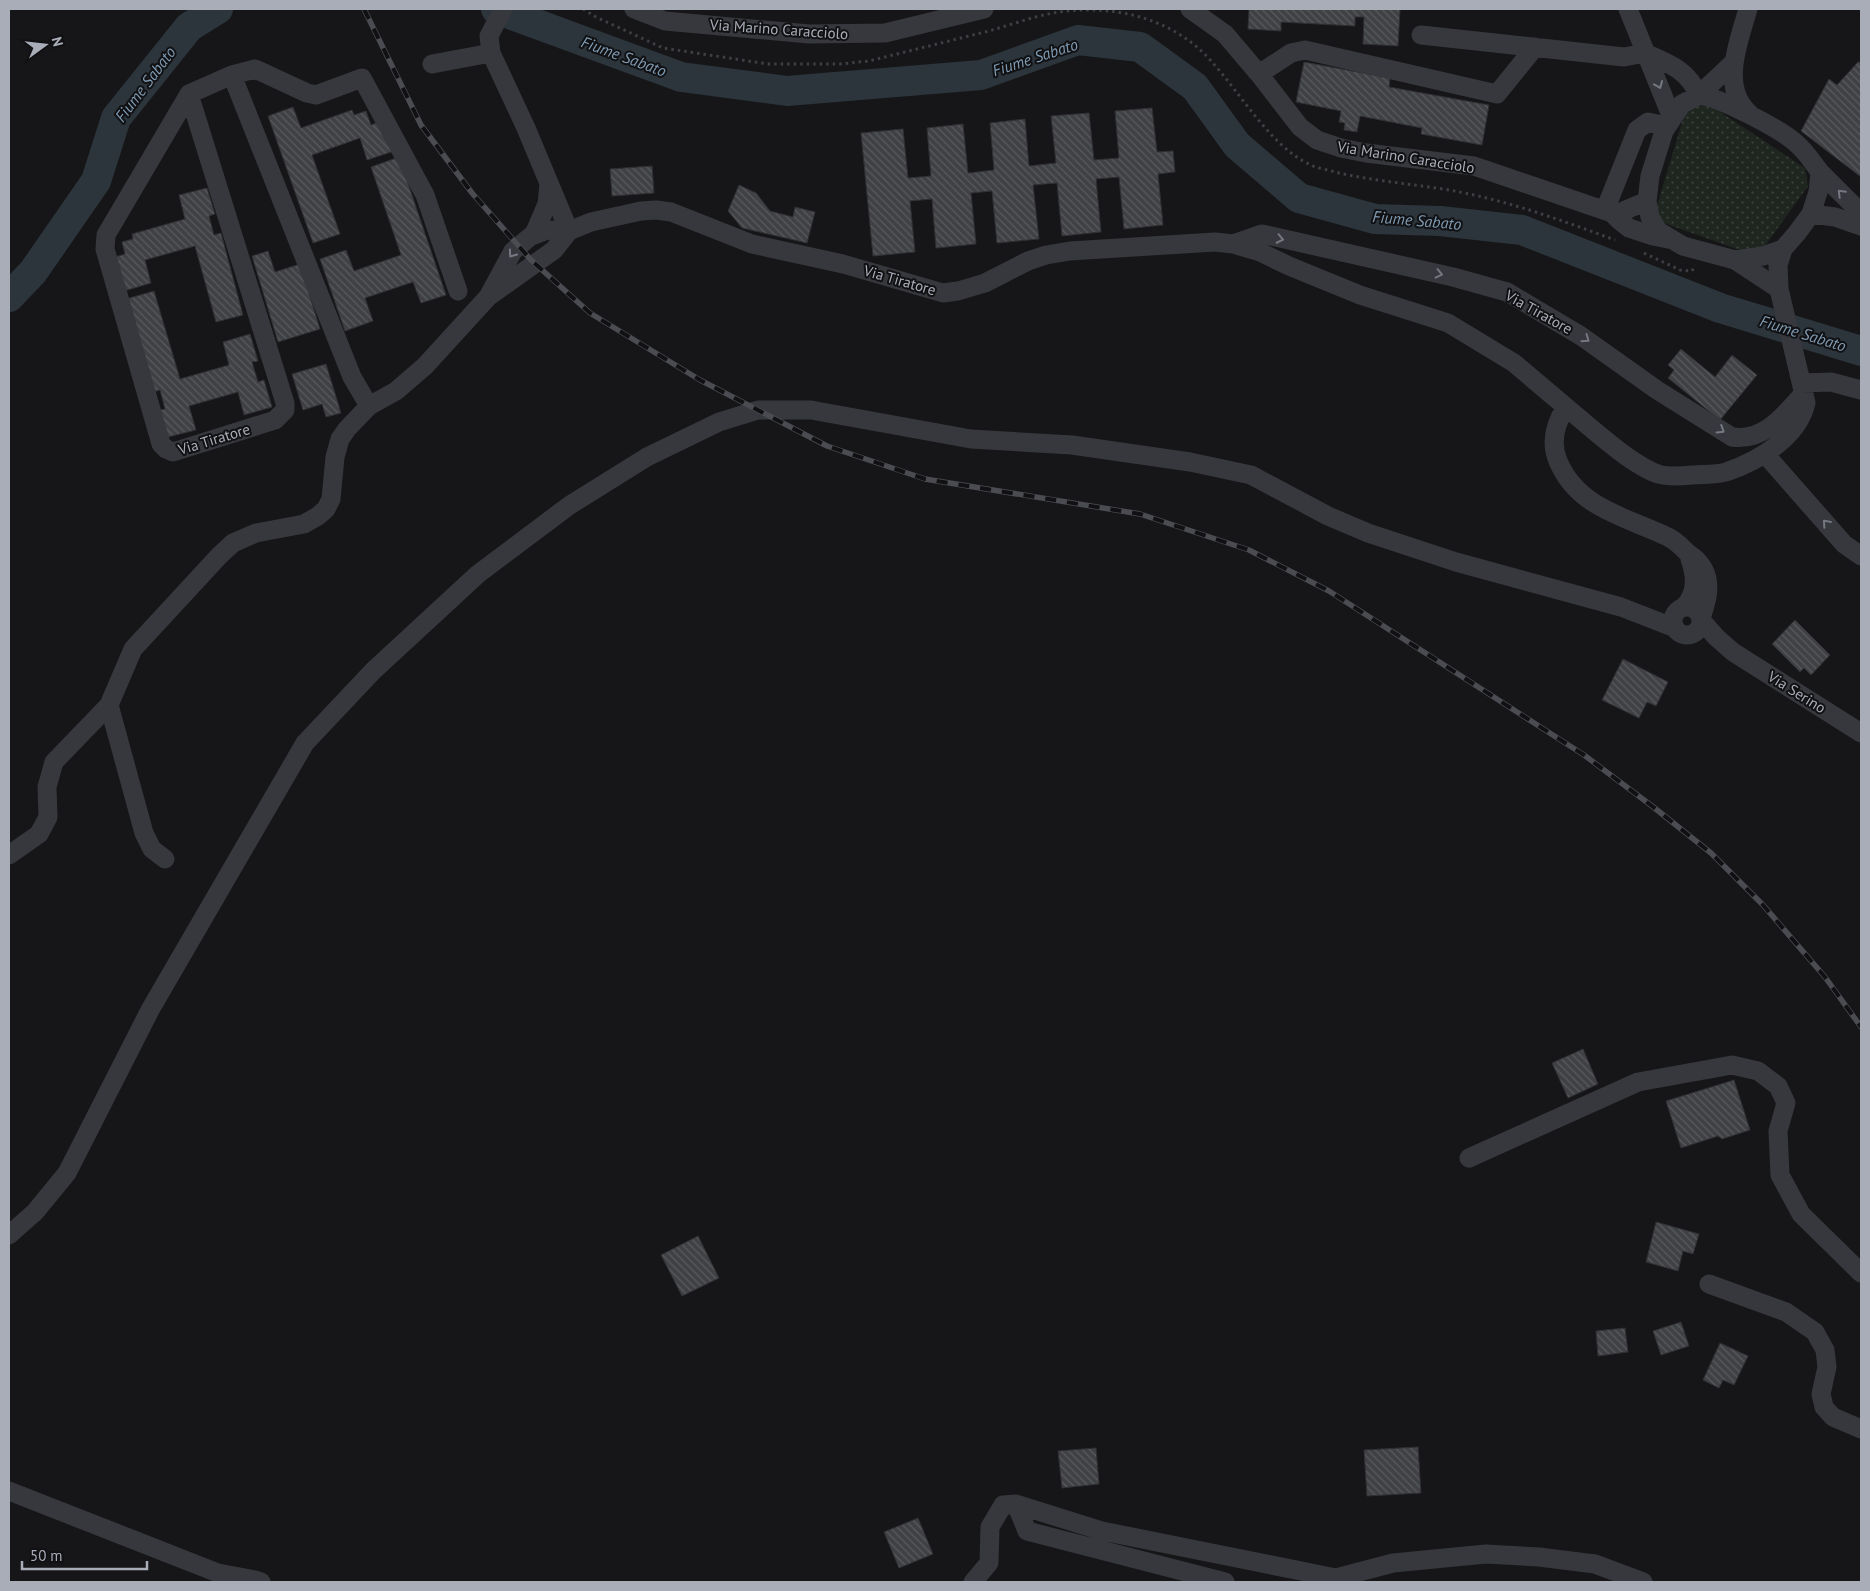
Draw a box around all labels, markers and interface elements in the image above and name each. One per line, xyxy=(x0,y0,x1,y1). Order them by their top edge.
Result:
street label: Via Marino Caracciolo xyxy=(708,15,849,43)
north arrow xyxy=(20,20,70,70)
water label: Fiume Sabato xyxy=(579,31,669,81)
water label: Fiume Sabato xyxy=(990,34,1080,80)
text: N xyxy=(48,35,67,48)
water label: Fiume Sabato xyxy=(110,42,180,126)
one-way arrow xyxy=(1652,80,1663,89)
street label: Via Marino Caracciolo xyxy=(1335,137,1476,177)
one-way arrow xyxy=(1838,189,1847,198)
water label: Fiume Sabato xyxy=(1372,206,1462,234)
one-way arrow xyxy=(1276,233,1285,243)
one-way arrow xyxy=(509,248,518,258)
street label: Via Tiratore xyxy=(861,260,938,299)
one-way arrow xyxy=(1434,268,1443,278)
street label: Via Tiratore xyxy=(1501,285,1576,338)
water label: Fiume Sabato xyxy=(1757,310,1849,356)
one-way arrow xyxy=(1581,333,1590,343)
street label: Via Tiratore xyxy=(175,419,252,459)
one-way arrow xyxy=(1715,424,1724,433)
one-way arrow xyxy=(1822,520,1831,529)
street label: Via Serino xyxy=(1764,666,1830,717)
scale bar xyxy=(22,1538,148,1570)
text: 50 m xyxy=(30,1546,63,1565)

